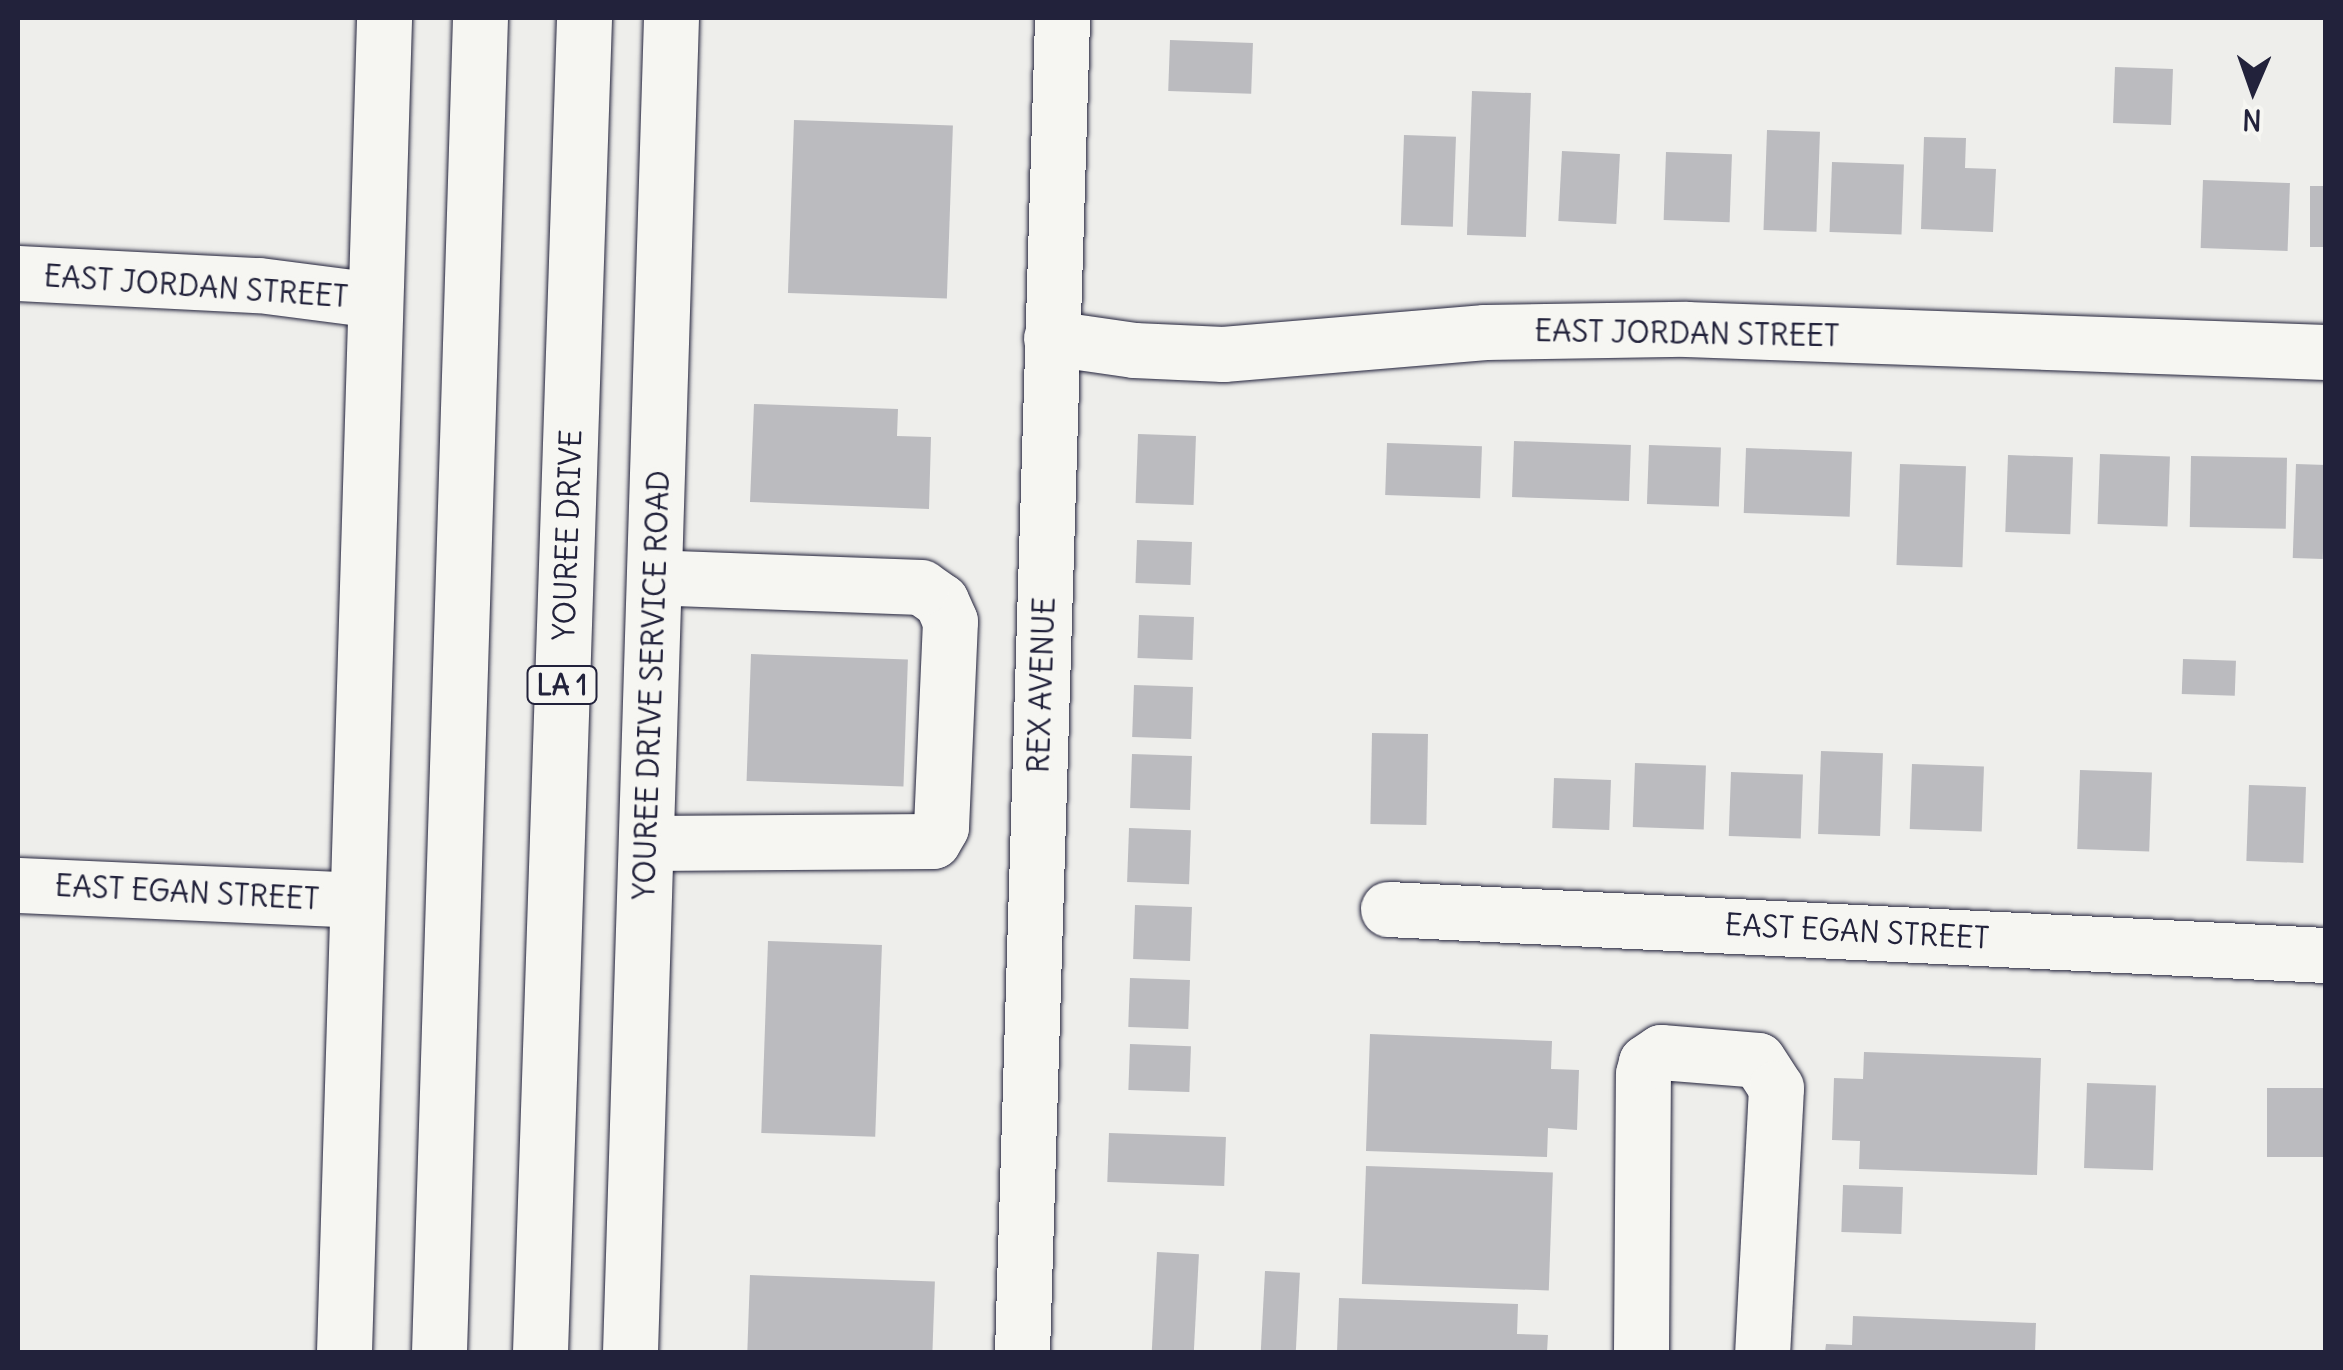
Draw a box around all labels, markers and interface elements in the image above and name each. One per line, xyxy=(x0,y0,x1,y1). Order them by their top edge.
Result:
north arrow xyxy=(2203,40,2303,140)
text: N xyxy=(2242,102,2262,138)
street label: EAST JORDAN STREET xyxy=(43,257,349,315)
street label: EAST JORDAN STREET xyxy=(1534,312,1840,354)
street label: YOUREE DRIVE xyxy=(545,429,589,641)
street label: YOUREE DRIVE SERVICE ROAD xyxy=(626,470,676,900)
street label: REX AVENUE xyxy=(1020,596,1062,774)
road number: LA 1 xyxy=(524,662,600,708)
street label: EAST EGAN STREET xyxy=(54,867,320,917)
street label: EAST EGAN STREET xyxy=(1724,906,1990,956)

